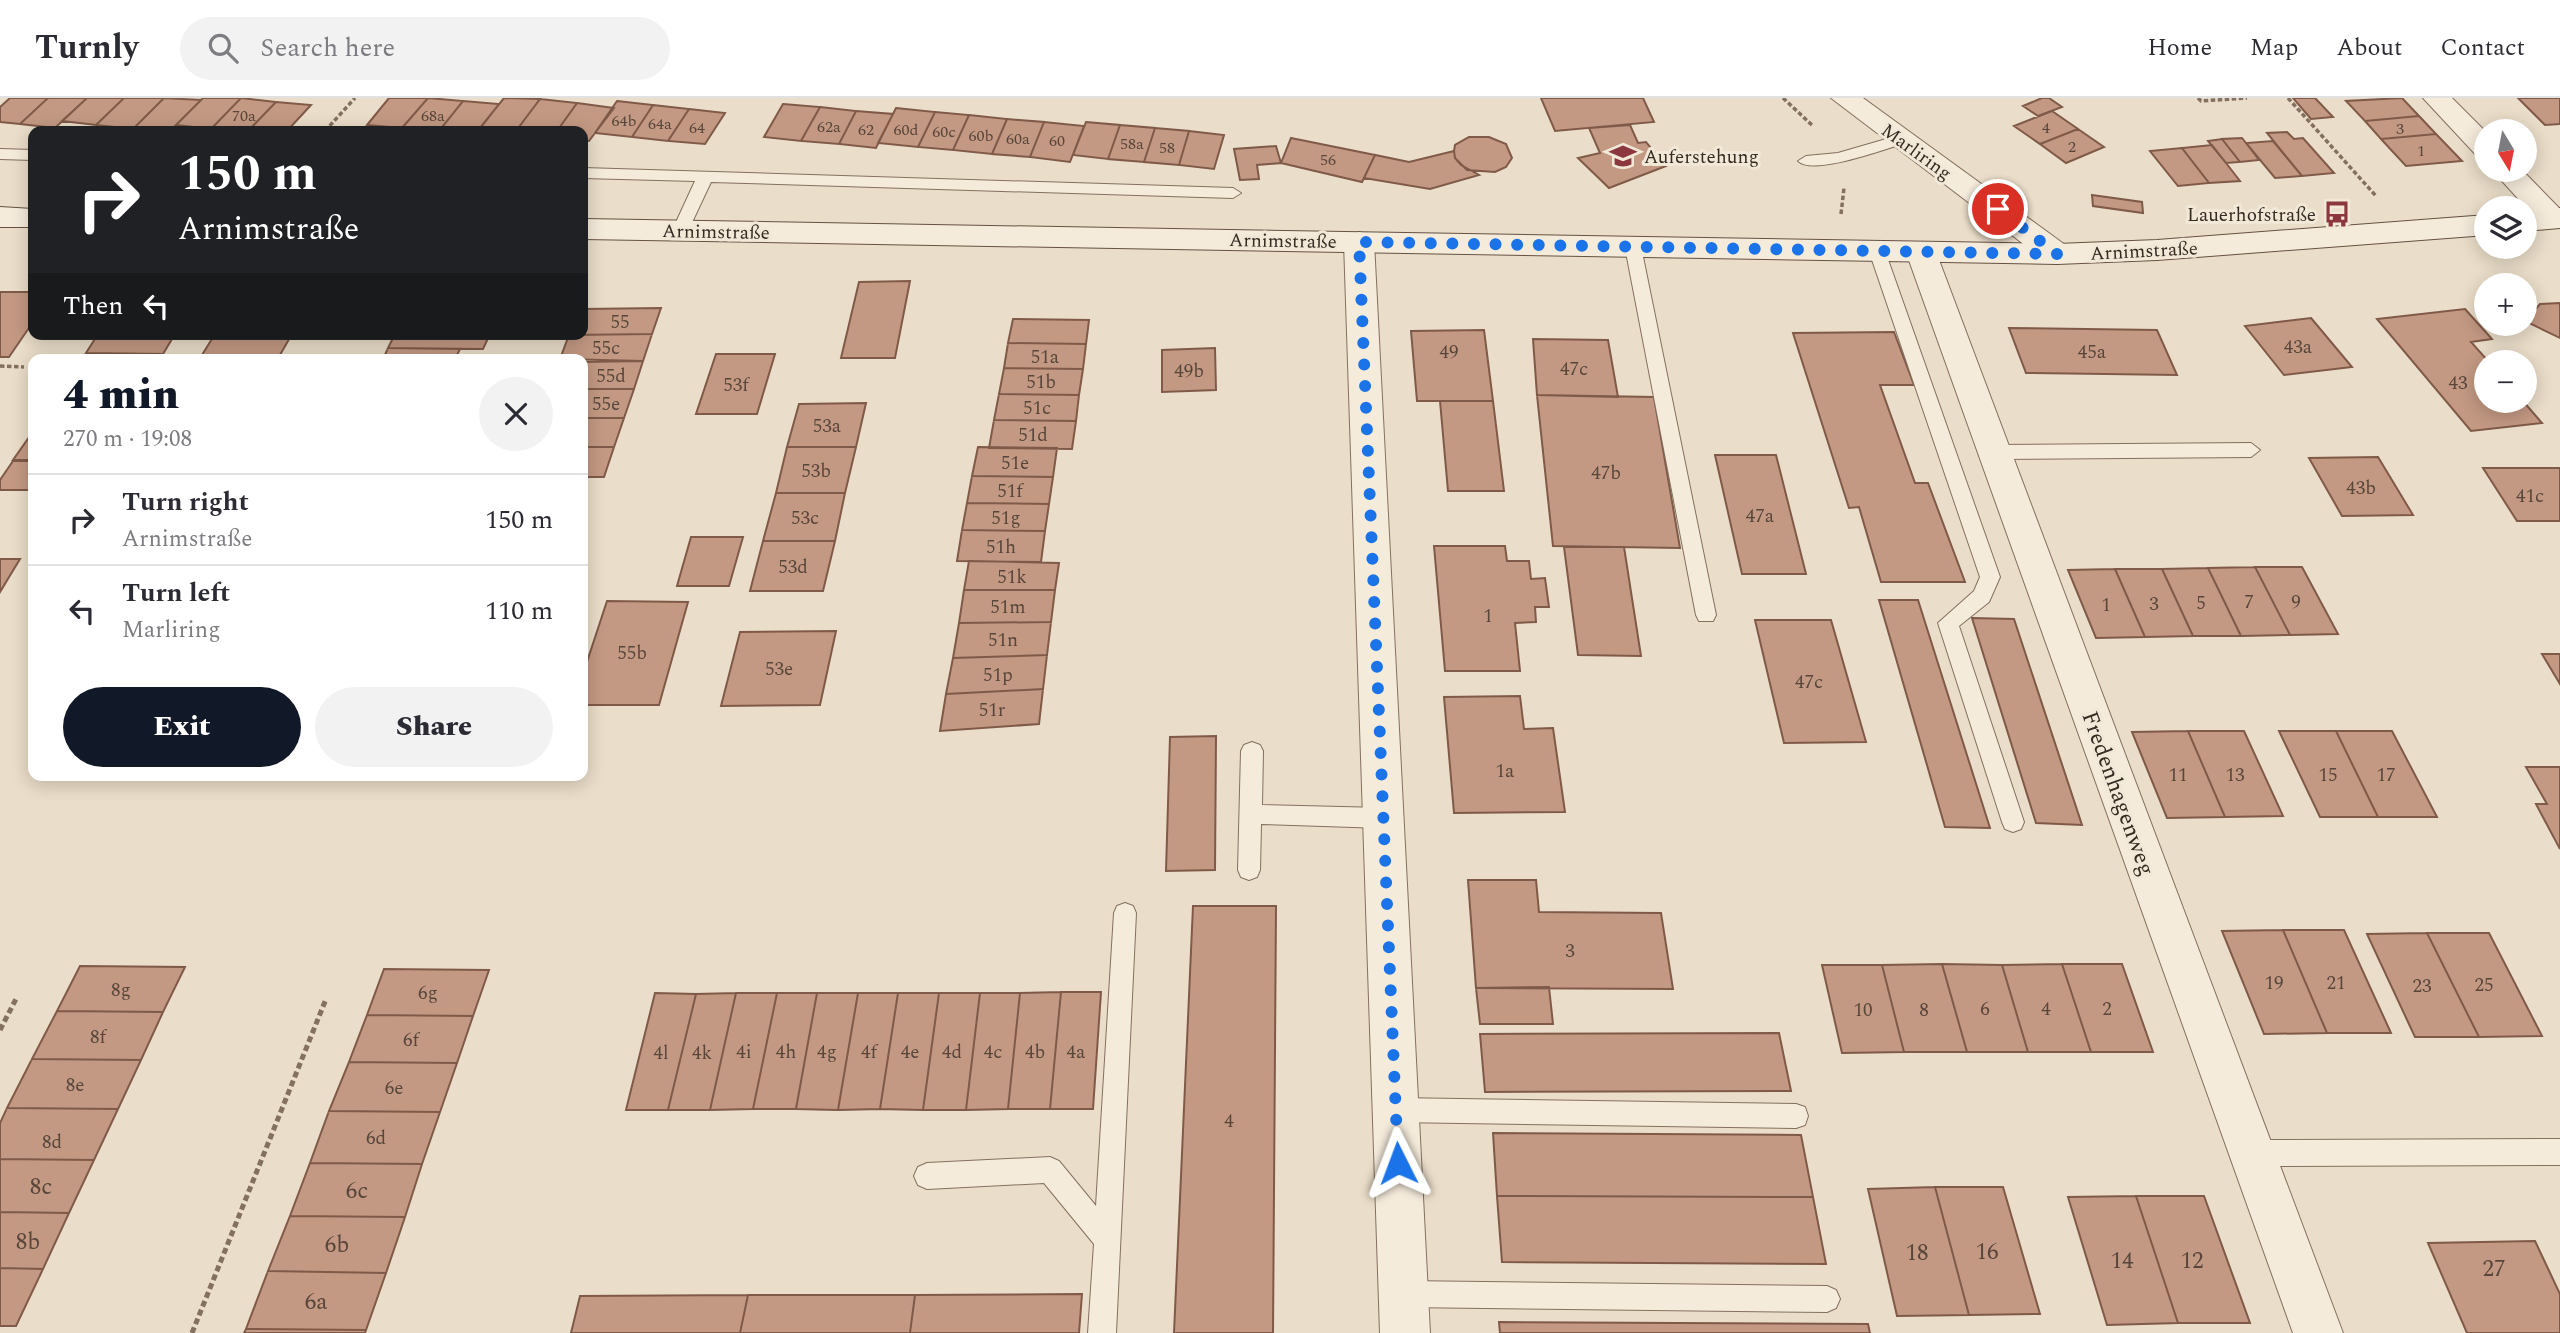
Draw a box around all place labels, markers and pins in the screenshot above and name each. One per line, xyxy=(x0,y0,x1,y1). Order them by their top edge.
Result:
school or university icon: Auferstehung xyxy=(1608,141,1638,171)
place label: Auferstehung xyxy=(1644,143,1759,172)
pin xyxy=(1968,179,2028,239)
bus stop icon: Lauerhofstraße xyxy=(2322,199,2352,229)
place label: Lauerhofstraße xyxy=(2187,201,2316,230)

